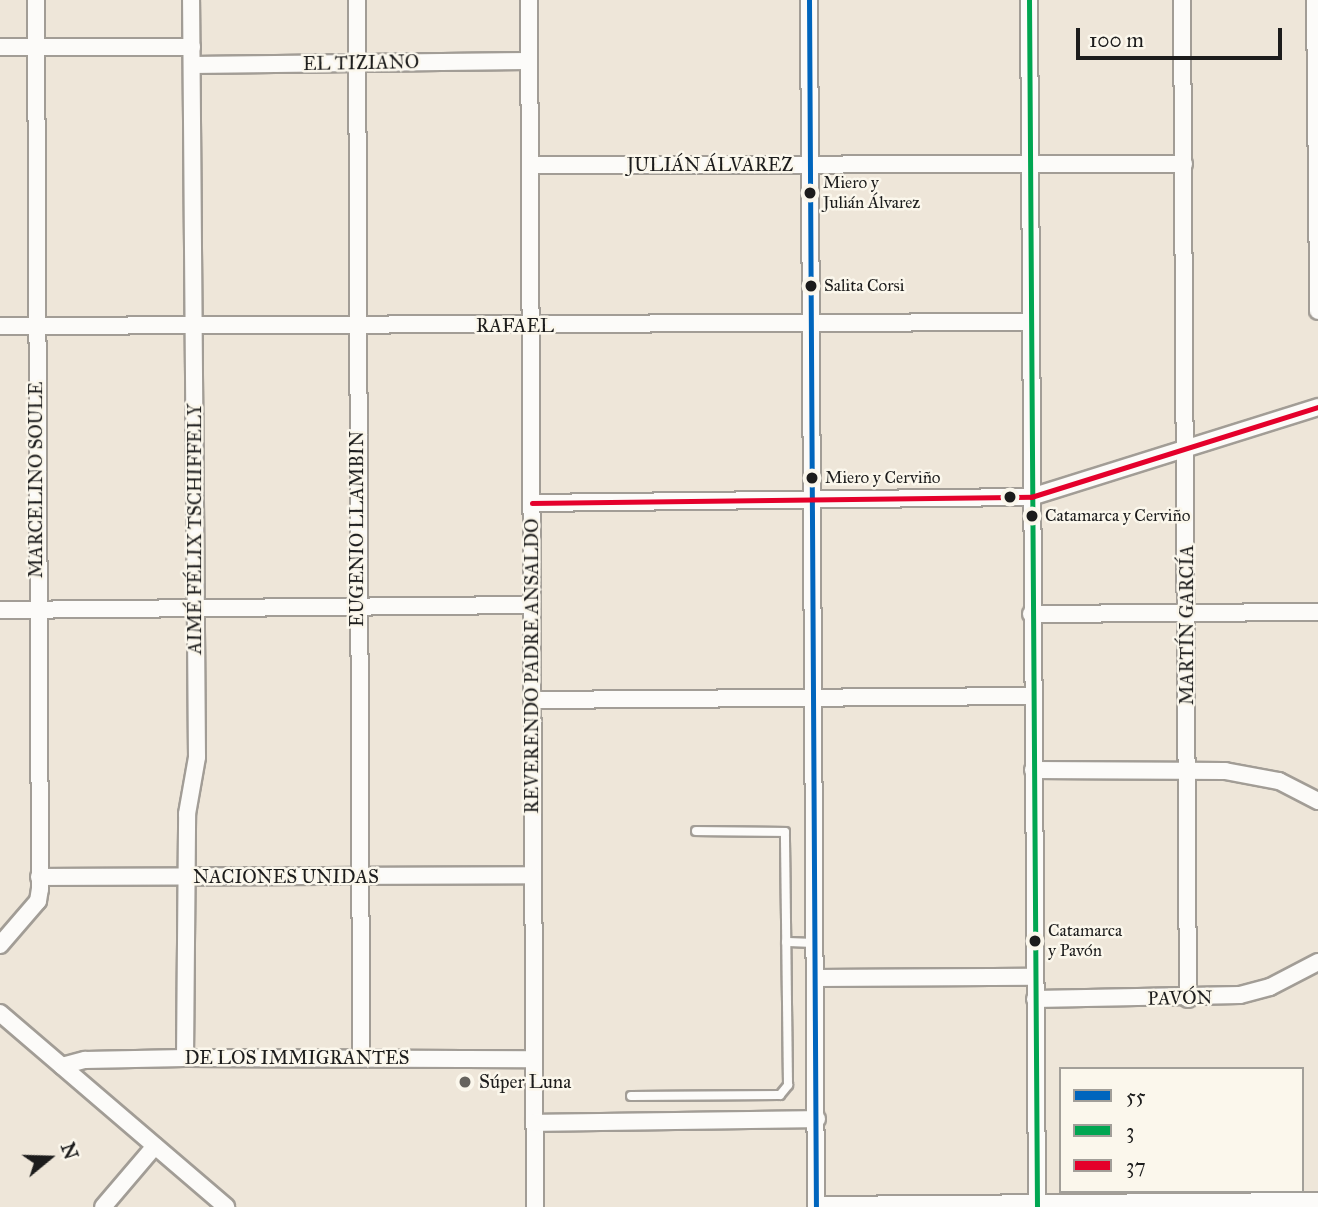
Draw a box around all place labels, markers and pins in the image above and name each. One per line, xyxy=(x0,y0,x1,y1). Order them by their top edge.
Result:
place label: Miero y Julián Álvarez xyxy=(823,173,920,213)
marker: Miero y Julián Álvarez xyxy=(803,186,817,200)
place label: Salita Corsi xyxy=(824,276,904,296)
marker: Salita Corsi xyxy=(804,279,818,293)
place label: Miero y Cerviño xyxy=(825,468,941,488)
marker: Miero y Cerviño xyxy=(805,471,819,485)
unlabelled marker xyxy=(1003,490,1017,504)
place label: Catamarca y Cerviño xyxy=(1045,506,1190,526)
marker: Catamarca y Cerviño xyxy=(1025,509,1039,523)
place label: Catamarca y Pavón xyxy=(1048,921,1122,961)
marker: Catamarca y Pavón xyxy=(1028,934,1042,948)
place label: Súper Luna xyxy=(479,1071,571,1093)
marker: Súper Luna xyxy=(457,1074,473,1090)

